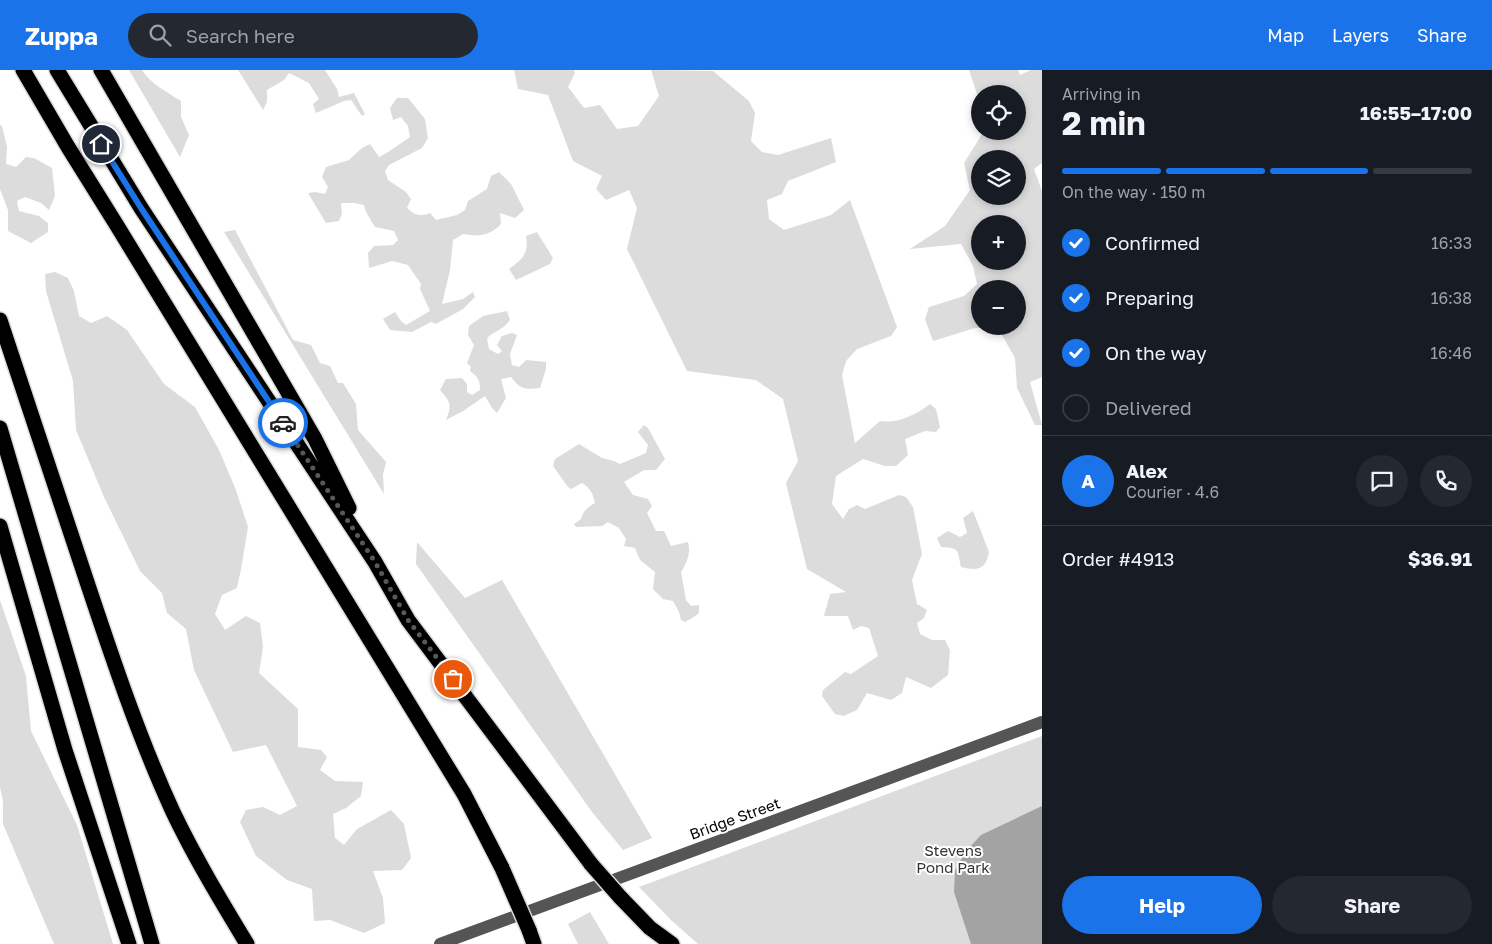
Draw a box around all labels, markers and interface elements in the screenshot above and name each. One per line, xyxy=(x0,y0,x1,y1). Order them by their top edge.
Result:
search box xyxy=(128,13,478,58)
text: Zuppa xyxy=(25,21,98,50)
icon: search xyxy=(146,21,174,49)
text: Search here xyxy=(186,24,295,47)
text: Map xyxy=(1267,24,1304,46)
text: Layers xyxy=(1332,24,1389,46)
text: Share xyxy=(1417,24,1467,46)
text: Arriving in xyxy=(1062,84,1141,104)
map controls xyxy=(971,85,1026,335)
button: locate xyxy=(971,85,1026,140)
text: 16:55–17:00 xyxy=(1360,101,1472,124)
text: 2 min xyxy=(1062,104,1146,142)
pin xyxy=(80,123,122,165)
icon: home xyxy=(87,130,115,158)
button: layers xyxy=(971,150,1026,205)
text: On the way · 150 m xyxy=(1062,182,1205,202)
button: + xyxy=(971,215,1026,270)
icon: check xyxy=(1062,229,1090,257)
text: Confirmed xyxy=(1105,231,1200,254)
text: 16:33 xyxy=(1431,233,1472,253)
button: − xyxy=(971,280,1026,335)
icon: check xyxy=(1062,284,1090,312)
text: Preparing xyxy=(1105,286,1194,309)
text: 16:38 xyxy=(1431,288,1472,308)
icon: check xyxy=(1062,339,1090,367)
text: On the way xyxy=(1105,341,1207,364)
text: 16:46 xyxy=(1430,343,1472,363)
text: Delivered xyxy=(1105,396,1192,419)
courier xyxy=(258,398,308,448)
icon: car xyxy=(269,409,297,437)
button: chat xyxy=(1356,455,1408,507)
button: phone xyxy=(1420,455,1472,507)
text: Alex xyxy=(1126,459,1167,482)
text: A xyxy=(1081,469,1095,492)
text: Courier · 4.6 xyxy=(1126,482,1219,502)
text: Order #4913 xyxy=(1062,547,1174,570)
text: $36.91 xyxy=(1408,547,1472,570)
pin xyxy=(432,658,474,700)
icon: bag xyxy=(439,665,467,693)
street label: Bridge Street xyxy=(687,793,782,843)
park label: Stevens Pond Park xyxy=(916,841,990,876)
button: Help xyxy=(1062,876,1262,934)
button: Share xyxy=(1272,876,1472,934)

